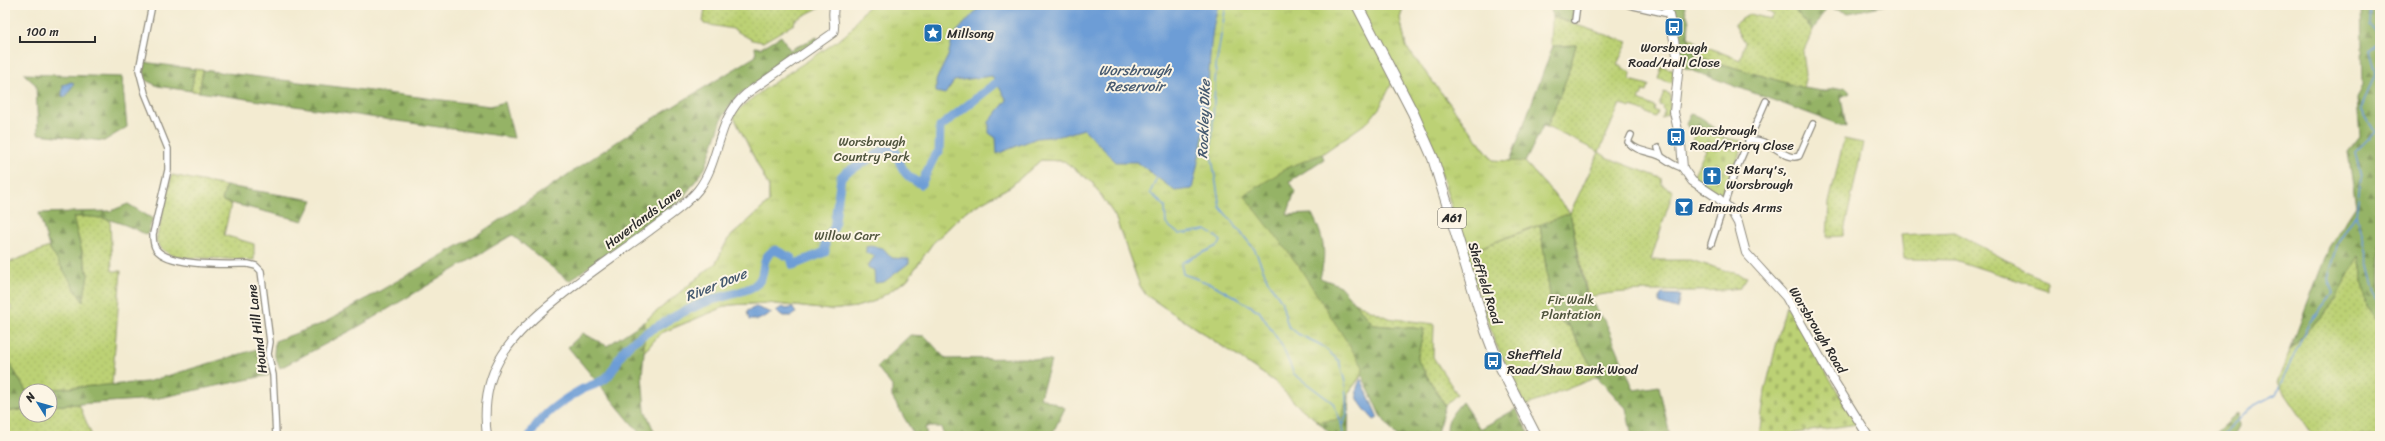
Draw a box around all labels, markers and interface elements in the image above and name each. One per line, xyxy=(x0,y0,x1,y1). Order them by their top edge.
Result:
bus stop icon: Worsbrough Road/Hall Close xyxy=(1663,16,1685,38)
scale bar xyxy=(20,18,95,44)
text: 100 m xyxy=(26,21,59,43)
place icon: Millsong xyxy=(922,22,944,44)
place label: Millsong xyxy=(947,22,995,45)
place label: Worsbrough Road/Hall Close xyxy=(1628,36,1720,74)
water label: Worsbrough Reservoir xyxy=(1099,58,1173,99)
water label: Rockley Dike xyxy=(1190,77,1218,159)
place label: Worsbrough Road/Priory Close xyxy=(1690,119,1794,157)
bus stop icon: Worsbrough Road/Priory Close xyxy=(1665,126,1687,148)
park label: Worsbrough Country Park xyxy=(834,130,910,168)
place label: St Mary's, Worsbrough xyxy=(1726,158,1793,196)
church icon: St Mary's, Worsbrough xyxy=(1701,165,1723,187)
street label: Haverlands Lane xyxy=(599,181,687,255)
bar icon: Edmunds Arms xyxy=(1673,196,1695,218)
place label: Edmunds Arms xyxy=(1698,196,1782,219)
road number: A61 xyxy=(1438,208,1466,228)
park label: Willow Carr xyxy=(814,224,880,247)
street label: Sheffield Road xyxy=(1462,239,1509,328)
water label: River Dove xyxy=(681,261,752,309)
street label: Worsbrough Road xyxy=(1783,282,1854,379)
street label: Hound Hill Lane xyxy=(240,283,274,375)
park label: Fir Walk Plantation xyxy=(1541,288,1601,326)
place label: Sheffield Road/Shaw Bank Wood xyxy=(1507,343,1639,381)
bus stop icon: Sheffield Road/Shaw Bank Wood xyxy=(1482,350,1504,372)
north arrow xyxy=(18,383,58,423)
text: N xyxy=(20,388,41,407)

